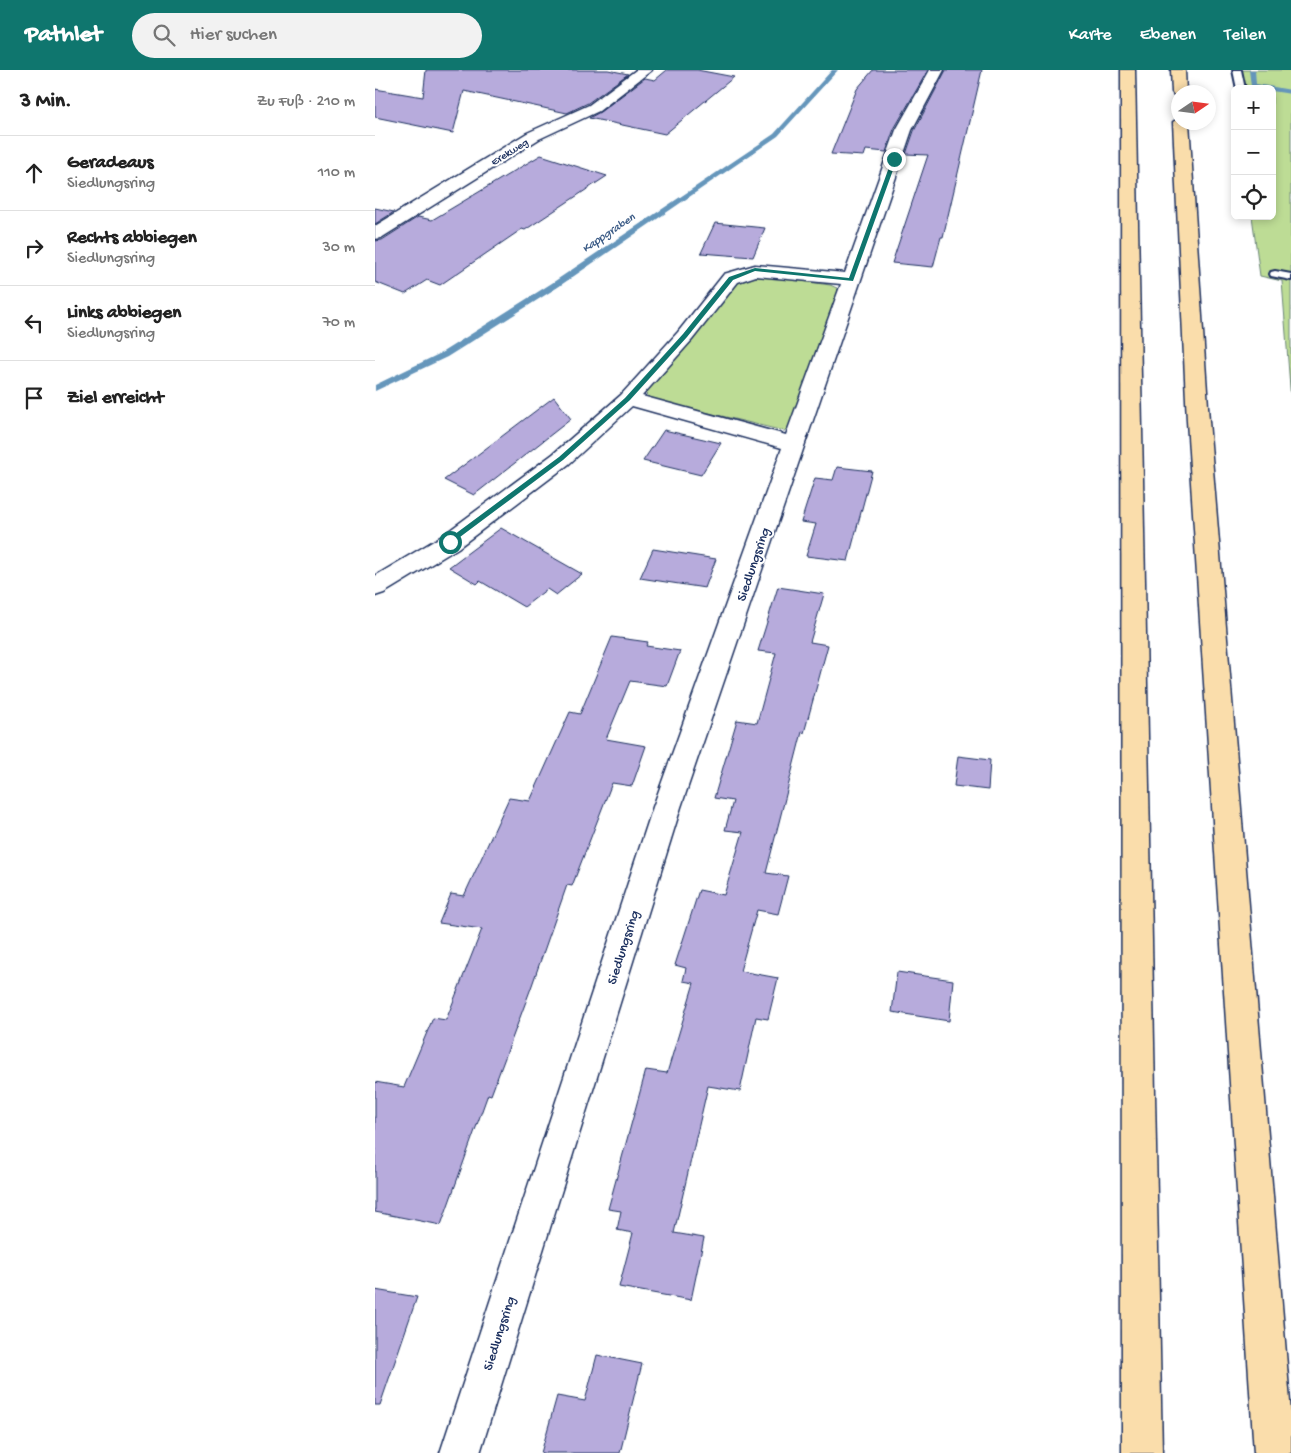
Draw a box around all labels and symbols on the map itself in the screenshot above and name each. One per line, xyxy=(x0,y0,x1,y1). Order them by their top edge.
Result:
north arrow xyxy=(1171,85,1216,130)
street label: Erekweg xyxy=(489,137,531,169)
route end xyxy=(883,148,906,171)
water label: Kappgraben xyxy=(580,211,639,257)
street label: Siedlungsring xyxy=(734,526,775,604)
route start xyxy=(439,531,462,554)
street label: Siedlungsring xyxy=(604,909,644,987)
street label: Siedlungsring xyxy=(480,1295,520,1373)

